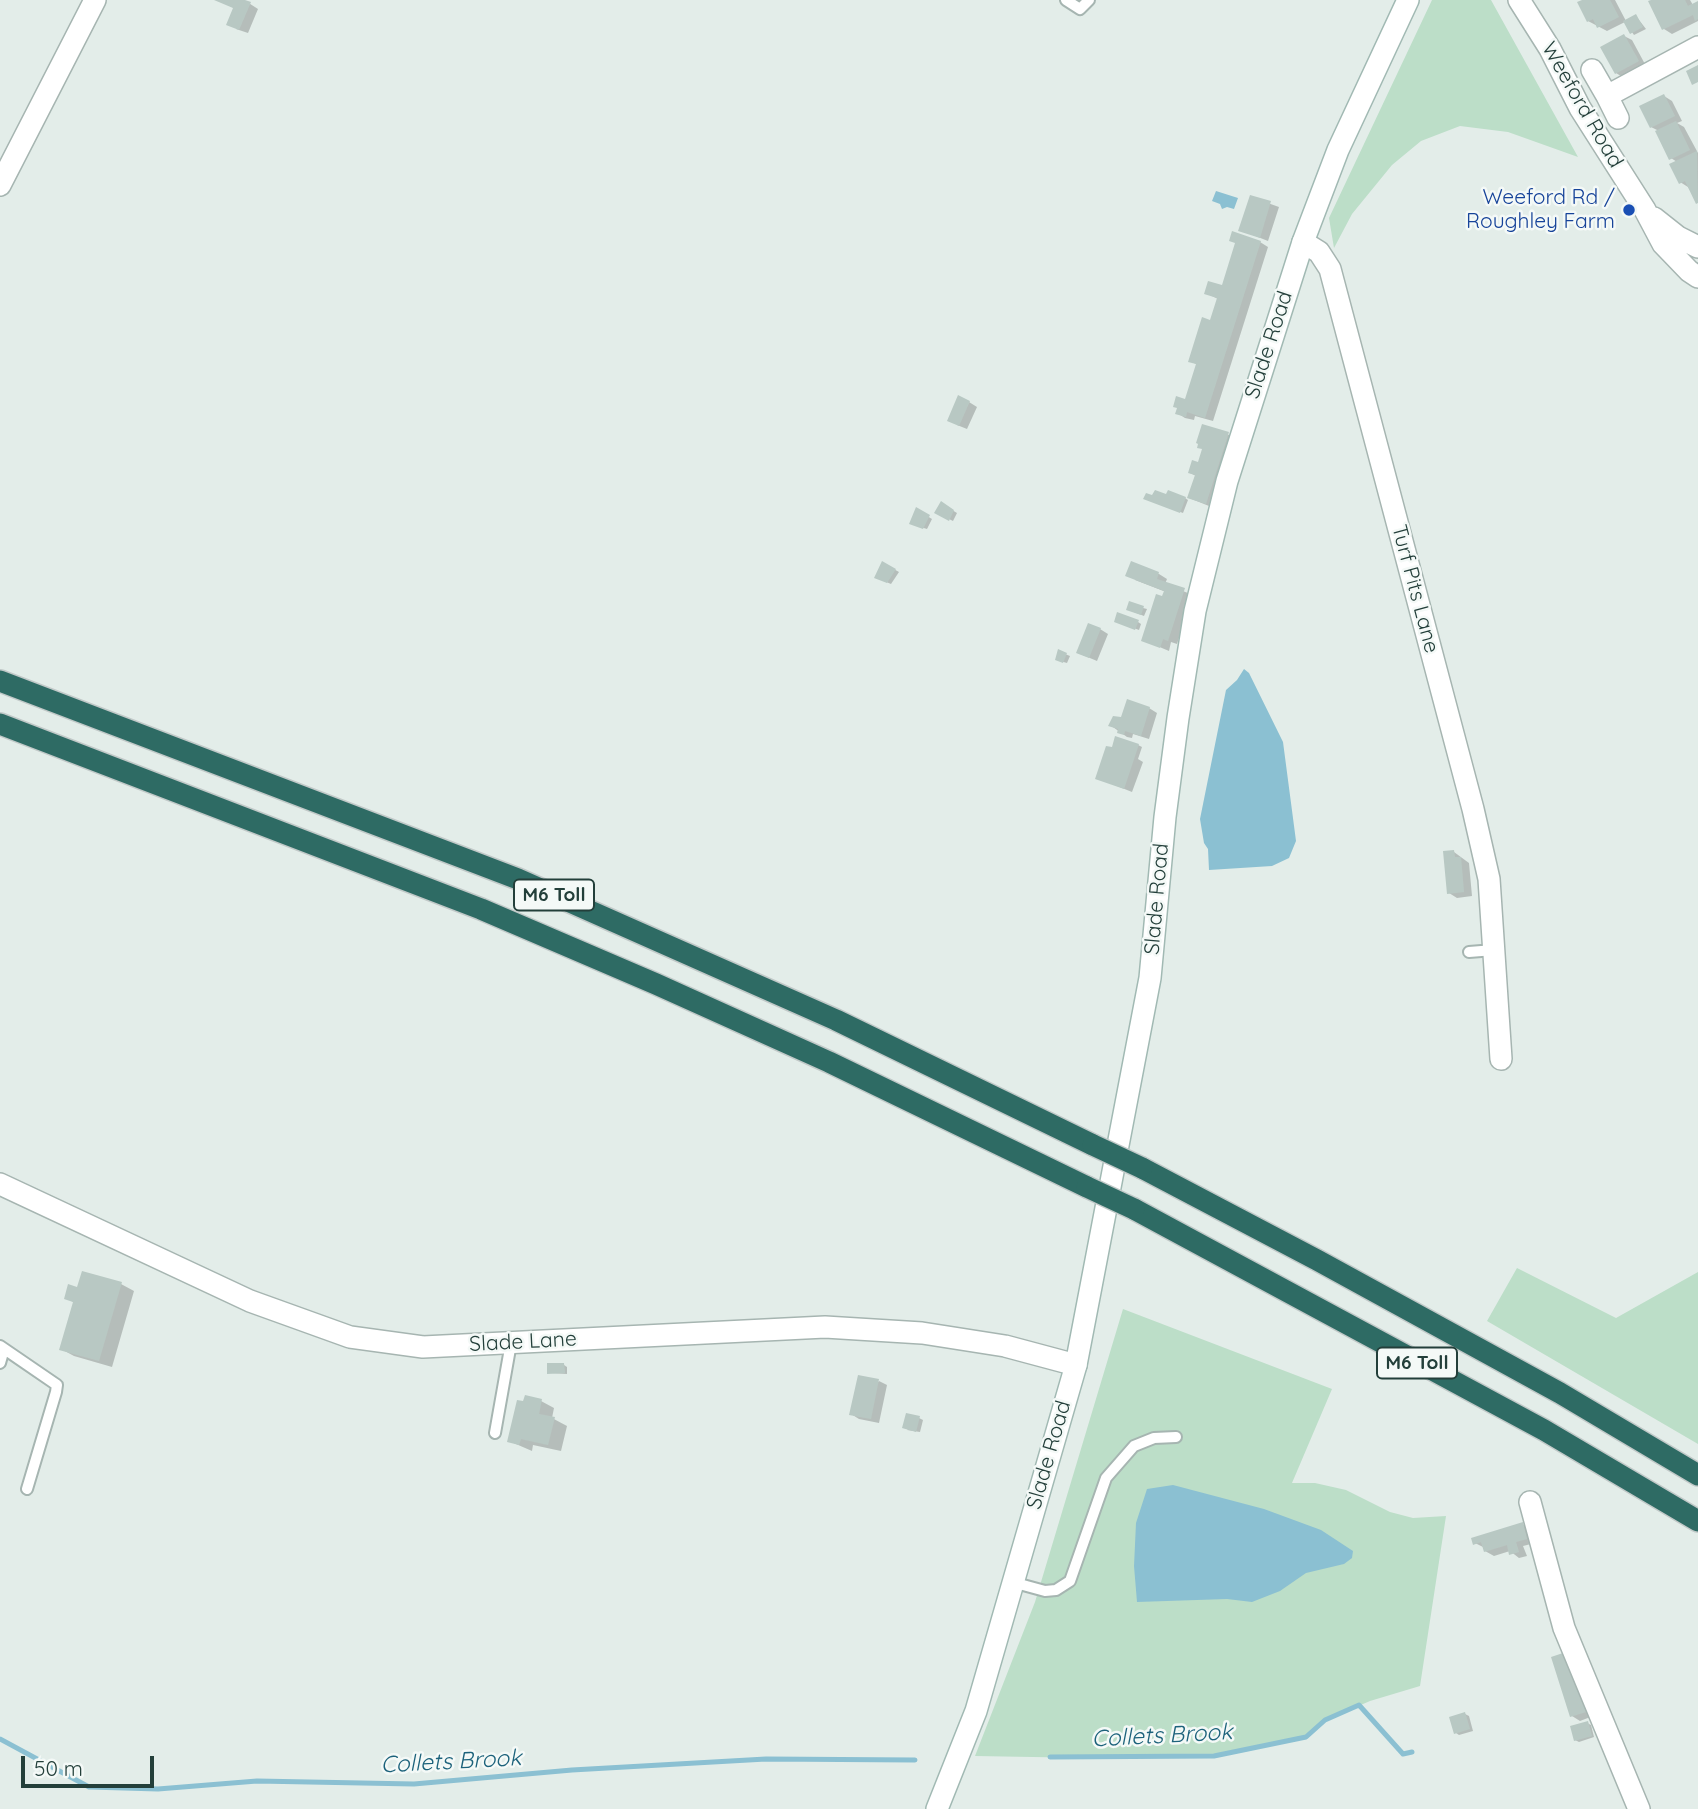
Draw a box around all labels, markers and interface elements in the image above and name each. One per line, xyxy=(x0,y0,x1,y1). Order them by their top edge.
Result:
street label: Weeford Road xyxy=(1536,37,1628,173)
place label: Weeford Rd / Roughley Farm xyxy=(1466,185,1615,235)
marker: Weeford Rd / Roughley Farm xyxy=(1621,202,1637,218)
street label: Slade Road xyxy=(1240,288,1298,402)
street label: Turf Pits Lane xyxy=(1386,522,1444,656)
street label: Slade Road xyxy=(1140,842,1174,956)
road number: M6 Toll xyxy=(514,880,594,911)
street label: Slade Lane xyxy=(469,1327,577,1357)
road number: M6 Toll xyxy=(1377,1348,1457,1378)
street label: Slade Road xyxy=(1021,1398,1077,1512)
water label: Collets Brook xyxy=(1091,1719,1233,1753)
scale bar xyxy=(24,1742,158,1786)
water label: Collets Brook xyxy=(380,1745,522,1779)
text: 50 m xyxy=(34,1755,83,1781)

